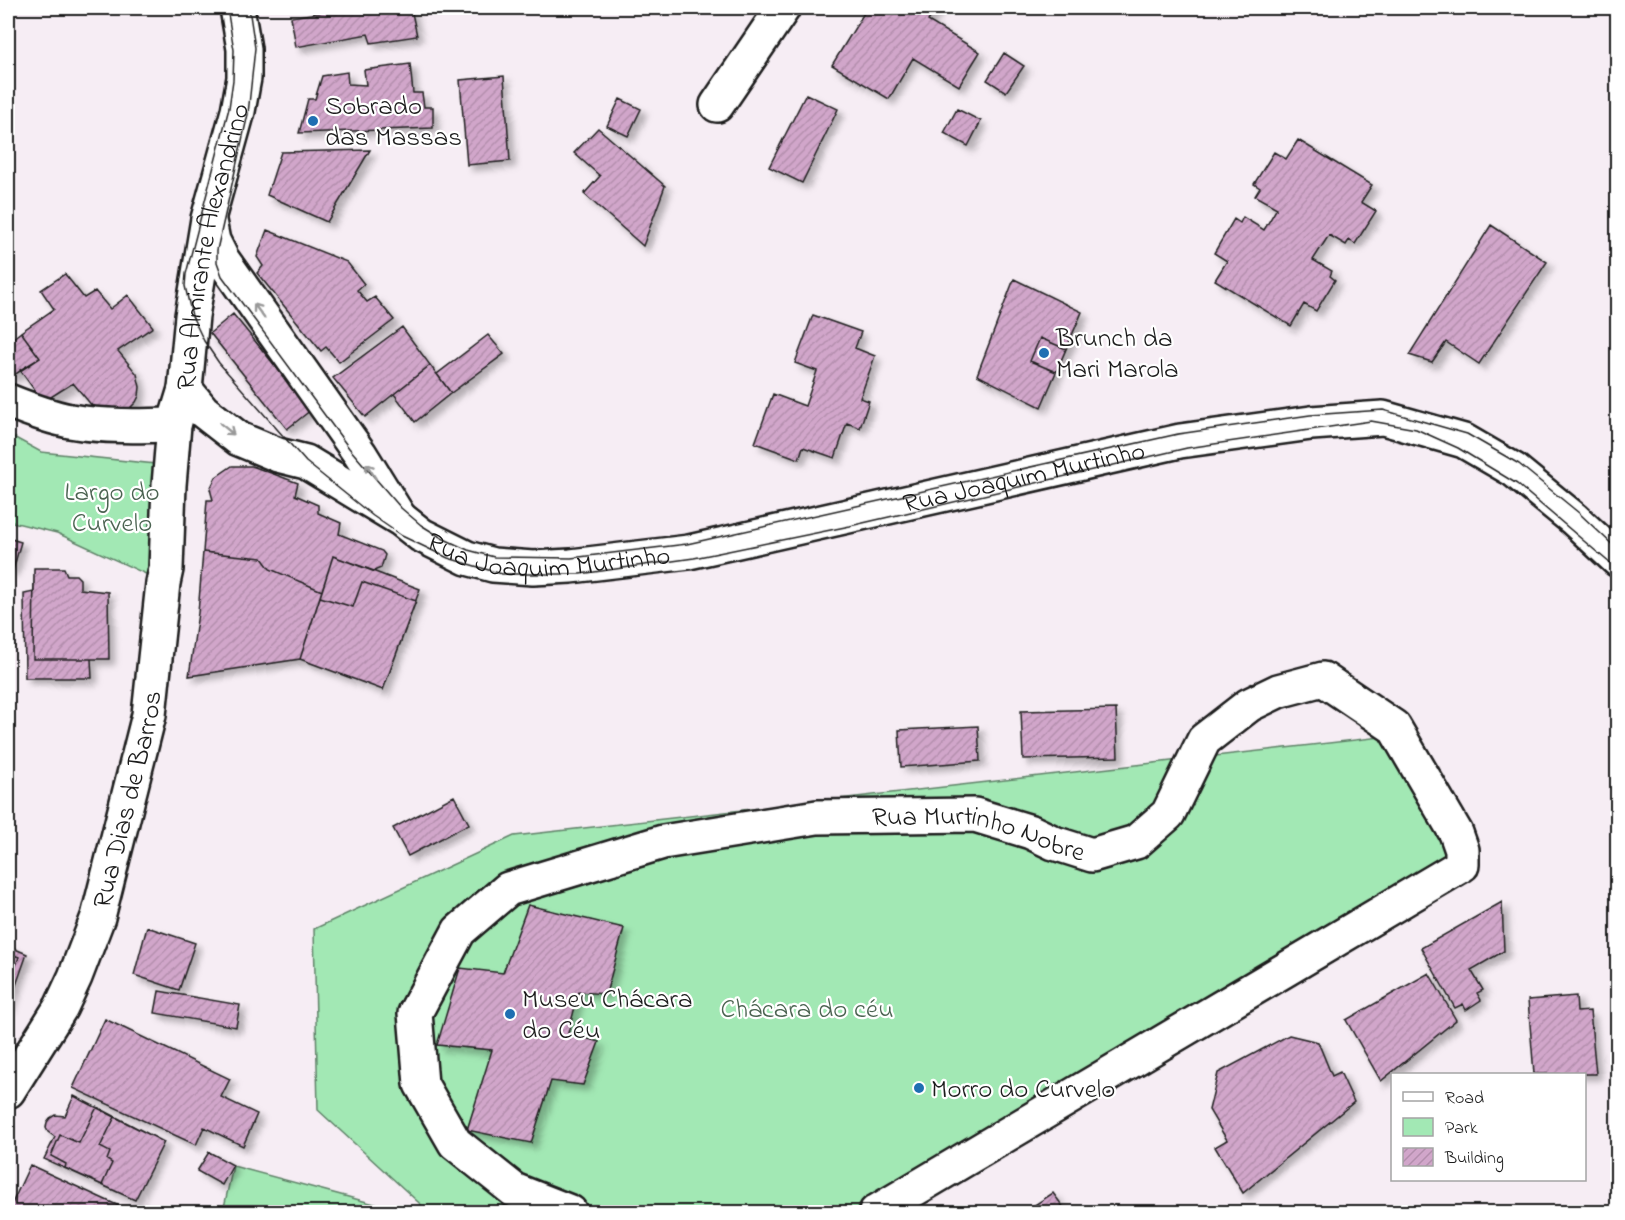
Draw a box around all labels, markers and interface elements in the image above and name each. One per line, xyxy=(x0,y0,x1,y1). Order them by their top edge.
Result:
place label: Sobrado das Massas xyxy=(325,88,462,158)
street label: Rua Almirante Alexandrino xyxy=(168,101,261,392)
marker: Sobrado das Massas xyxy=(306,114,320,128)
one-way arrow xyxy=(253,304,265,320)
place label: Brunch da Mari Marola xyxy=(1055,320,1179,390)
marker: Brunch da Mari Marola xyxy=(1037,346,1051,360)
one-way arrow xyxy=(219,423,235,436)
street label: Rua Joaquim Murtinho xyxy=(900,433,1149,525)
one-way arrow xyxy=(365,463,377,480)
park label: Largo do Curvelo xyxy=(64,474,160,544)
street label: Rua Joaquim Murtinho xyxy=(419,524,672,590)
street label: Rua Dias de Barros xyxy=(84,689,173,913)
street label: Rua Murtinho Nobre xyxy=(872,798,1090,874)
place label: Museu Chácara do Céu xyxy=(522,981,693,1051)
park label: Chácara do céu xyxy=(721,991,894,1030)
marker: Museu Chácara do Céu xyxy=(503,1007,517,1021)
place label: Morro do Curvelo xyxy=(931,1071,1115,1110)
legend xyxy=(1391,1073,1586,1181)
marker: Morro do Curvelo xyxy=(912,1081,926,1095)
text: Road xyxy=(1445,1086,1484,1112)
text: Park xyxy=(1445,1116,1478,1142)
text: Building xyxy=(1444,1146,1504,1173)

